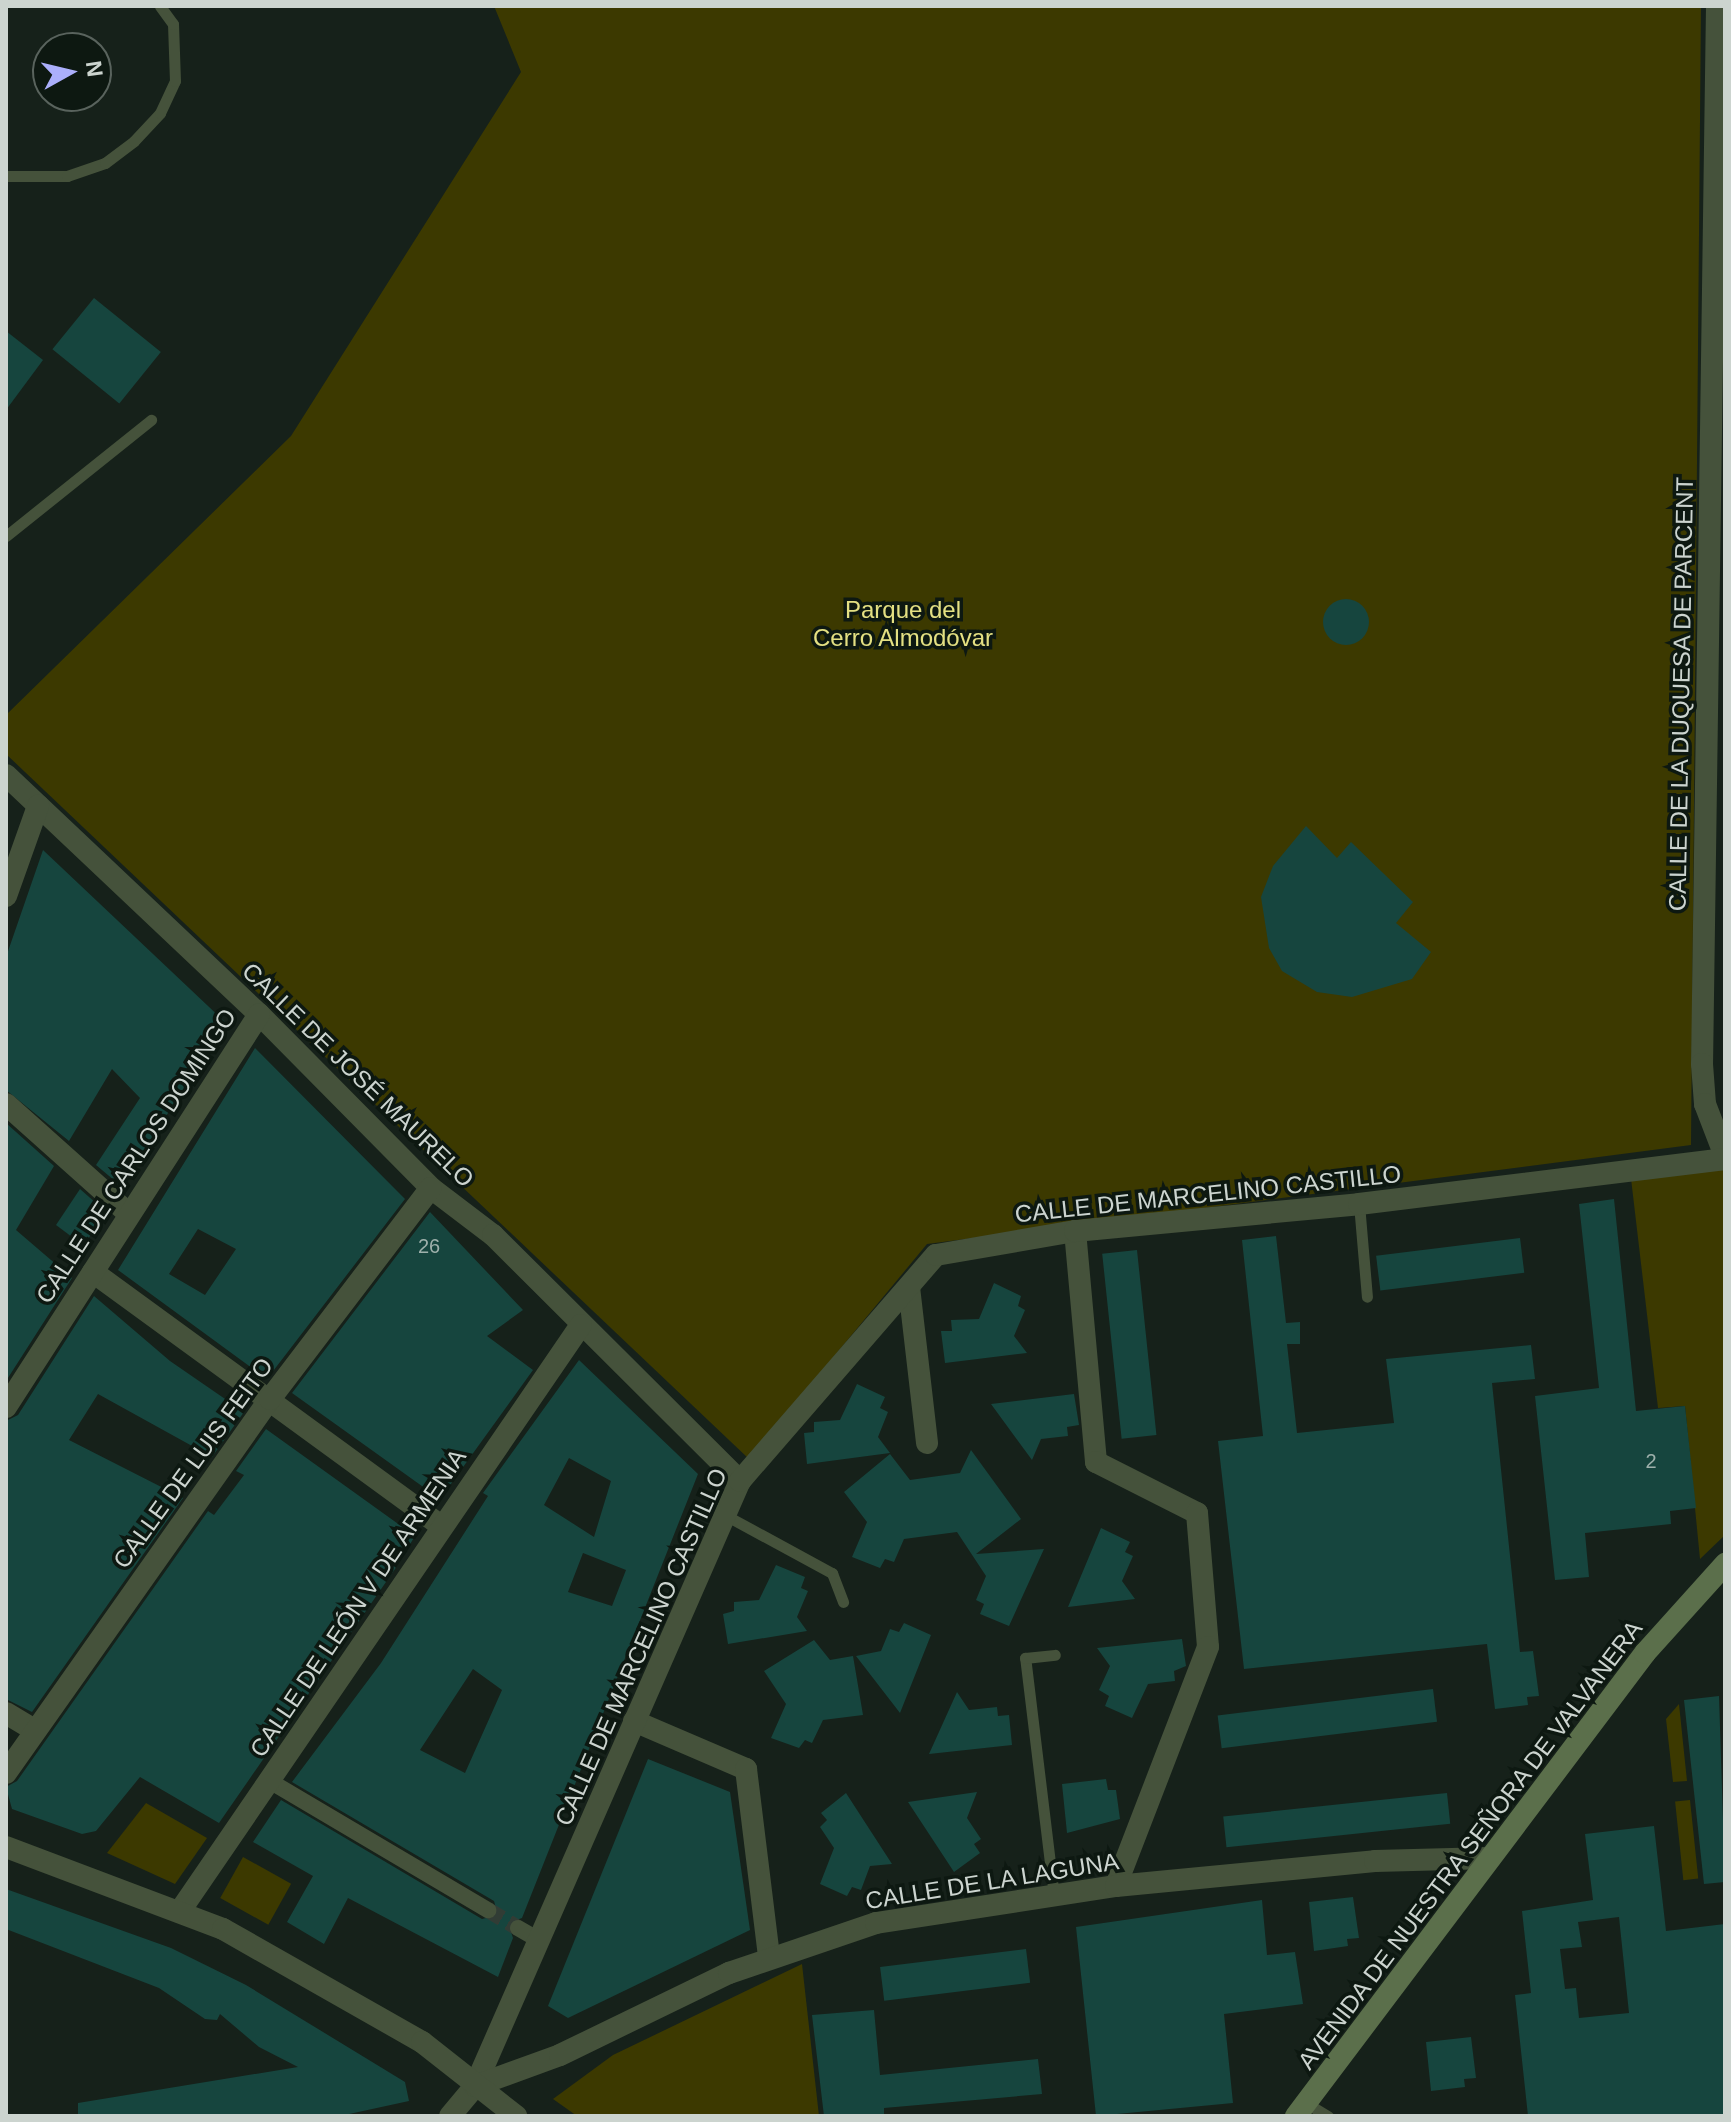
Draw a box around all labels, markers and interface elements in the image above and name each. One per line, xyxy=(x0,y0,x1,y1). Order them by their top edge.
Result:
north arrow xyxy=(32,32,112,112)
text: N xyxy=(81,59,108,78)
street label: CALLE DE LA DUQUESA DE PARCENT xyxy=(1663,475,1699,913)
park label: Parque del Cerro Almodóvar xyxy=(812,596,994,652)
street label: CALLE DE JOSÉ MAURELO xyxy=(236,957,480,1193)
street label: CALLE DE CARLOS DOMINGO xyxy=(30,1003,242,1309)
street label: CALLE DE MARCELINO CASTILLO xyxy=(1014,1159,1402,1229)
house number: 26 xyxy=(418,1234,440,1258)
street label: CALLE DE LUIS FEITO xyxy=(107,1352,279,1574)
street label: CALLE DE LEÓN V DE ARMENIA xyxy=(244,1443,472,1763)
house number: 2 xyxy=(1645,1449,1657,1473)
street label: CALLE DE MARCELINO CASTILLO xyxy=(549,1464,733,1830)
street label: AVENIDA DE NUESTRA SEÑORA DE VALVANERA xyxy=(1290,1613,1650,2077)
street label: CALLE DE LA LAGUNA xyxy=(863,1847,1121,1915)

